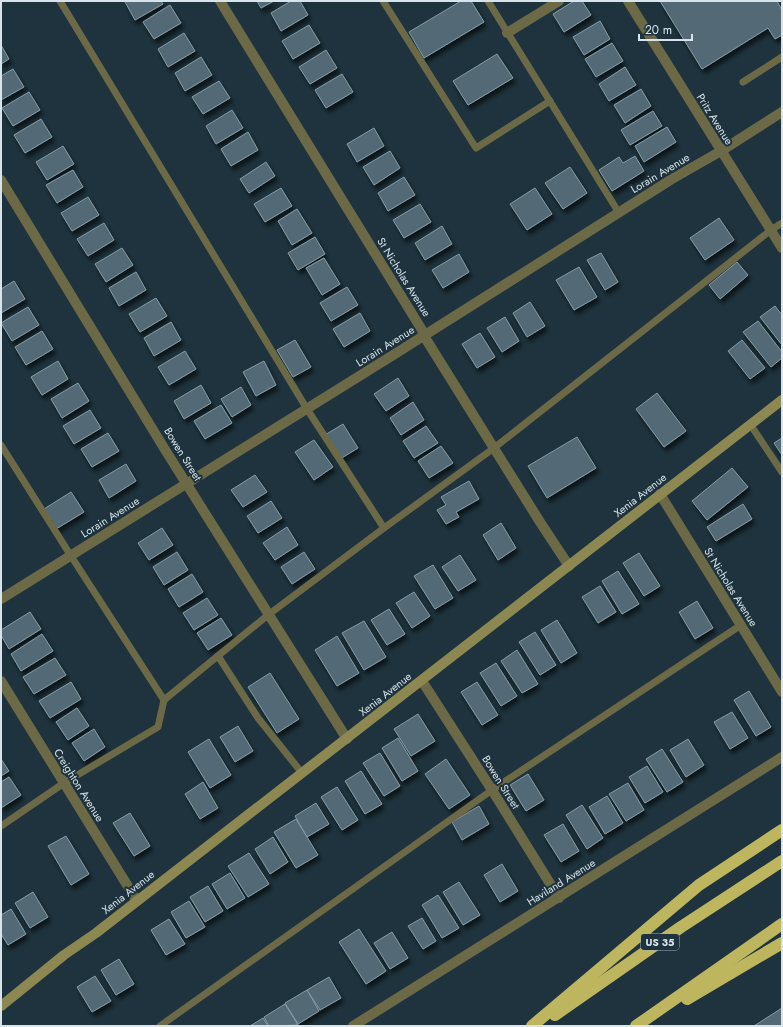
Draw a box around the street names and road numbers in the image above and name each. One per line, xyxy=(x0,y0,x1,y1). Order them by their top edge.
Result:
street label: Pritz Avenue xyxy=(693,90,737,148)
street label: Lorain Avenue xyxy=(627,149,693,197)
street label: St Nicholas Avenue xyxy=(373,235,435,320)
street label: Lorain Avenue xyxy=(353,321,418,370)
street label: Bowen Street xyxy=(160,424,206,484)
street label: Xenia Avenue xyxy=(610,469,670,521)
street label: Lorain Avenue xyxy=(78,492,143,541)
street label: St Nicholas Avenue xyxy=(700,545,762,630)
street label: Xenia Avenue xyxy=(355,668,415,720)
street label: Creighton Avenue xyxy=(50,745,108,825)
street label: Bowen Street xyxy=(478,752,524,812)
street label: Haviland Avenue xyxy=(524,854,599,910)
street label: Xenia Avenue xyxy=(98,866,158,918)
road number: US 35 xyxy=(641,934,679,950)

